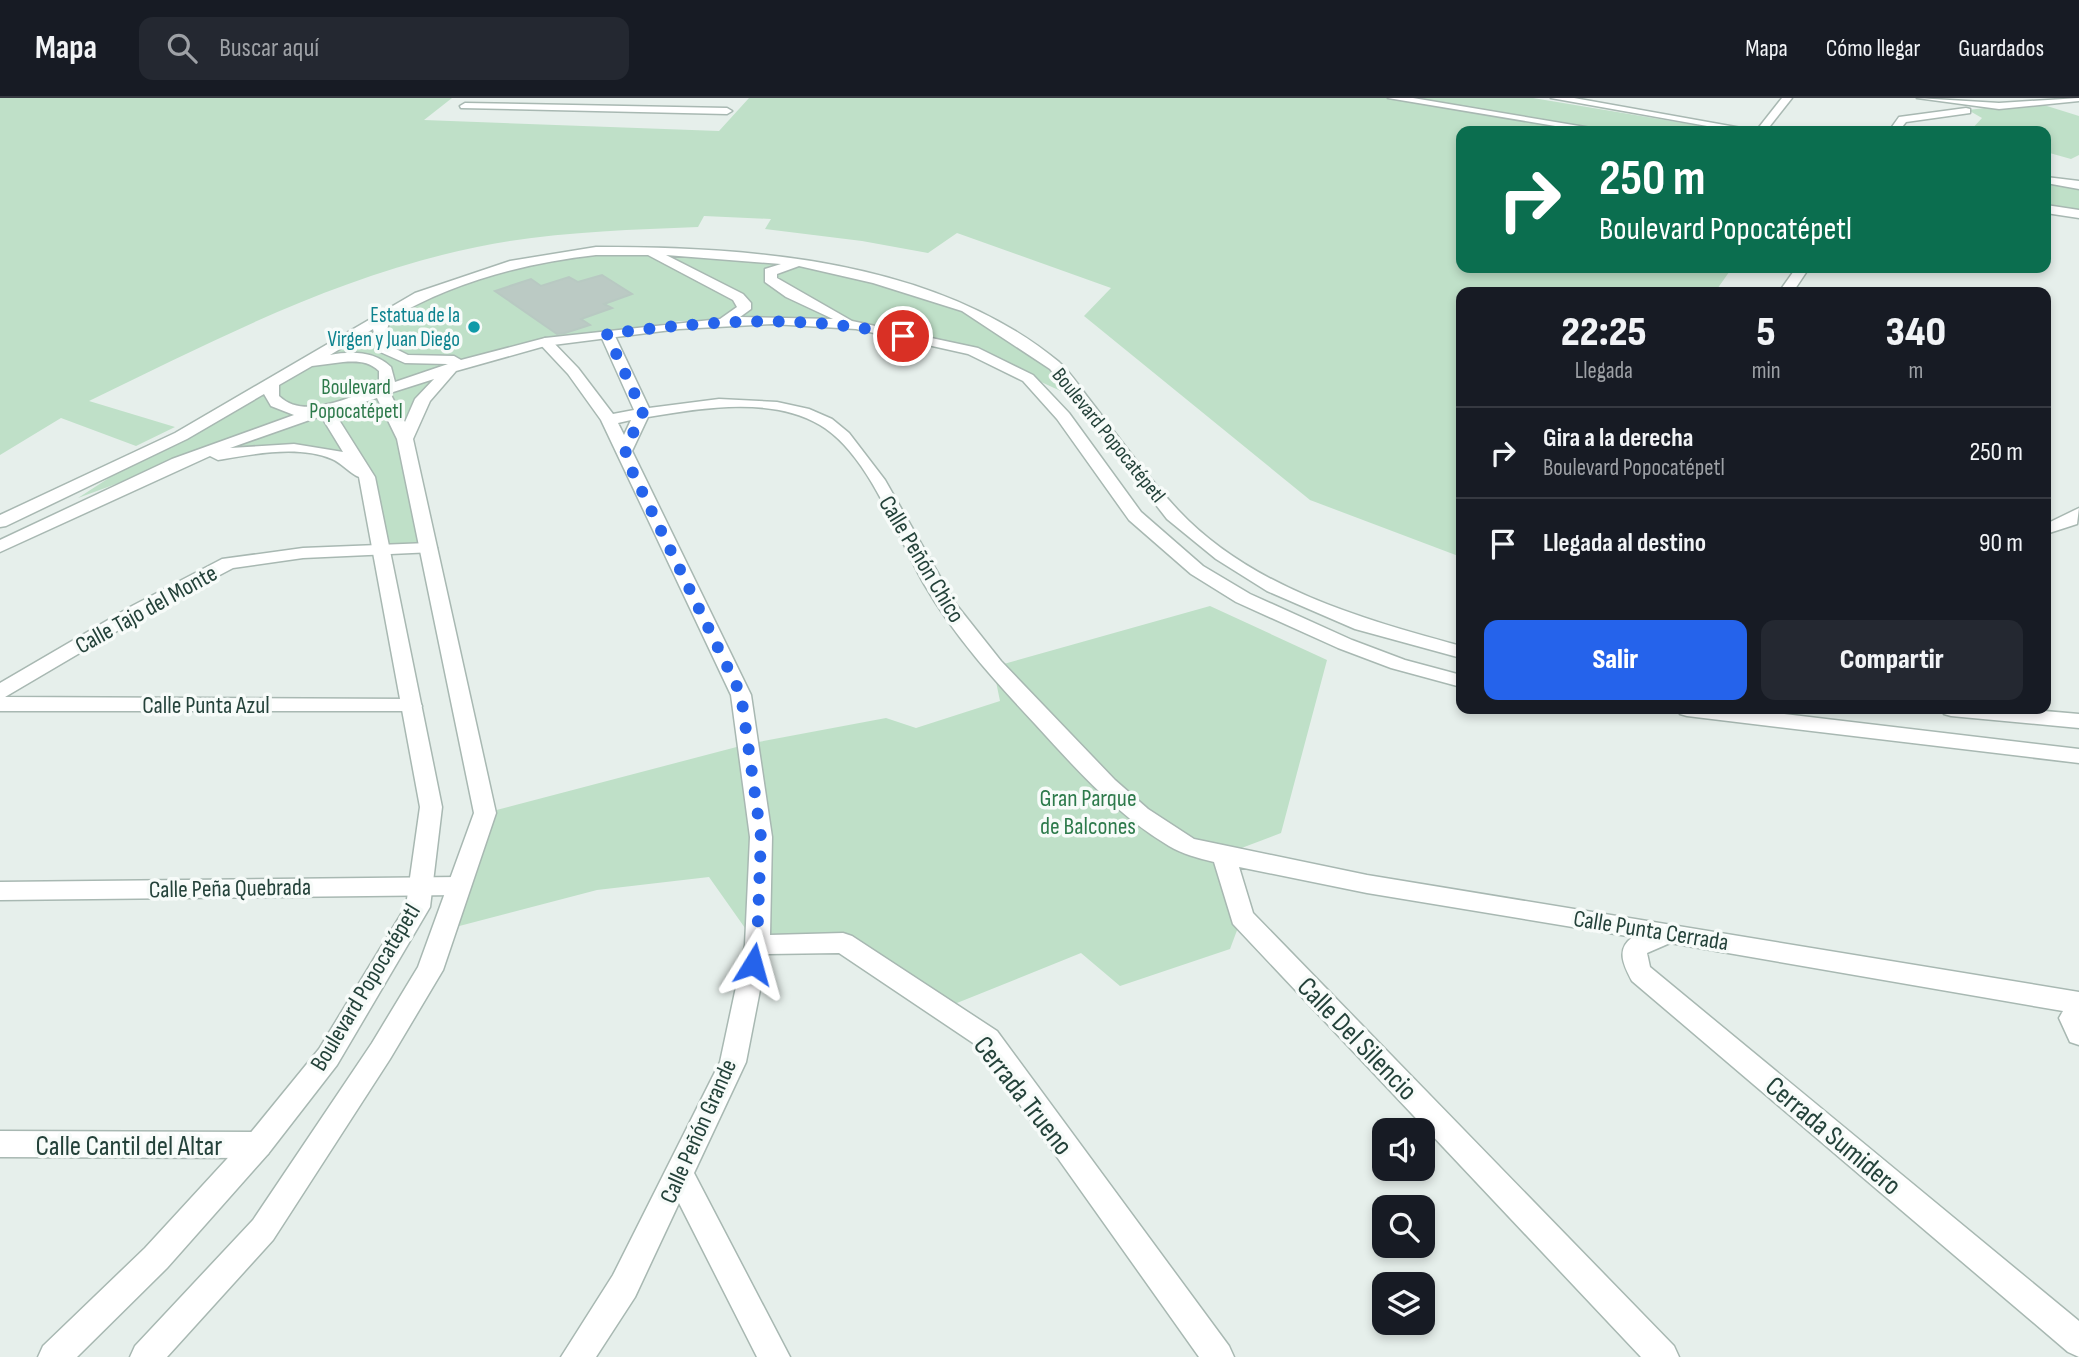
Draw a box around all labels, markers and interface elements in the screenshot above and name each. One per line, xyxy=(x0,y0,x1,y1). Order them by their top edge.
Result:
search box xyxy=(139,17,629,80)
text: Mapa xyxy=(35,28,97,68)
icon: search xyxy=(163,29,201,67)
text: Buscar aquí xyxy=(219,33,319,64)
text: Mapa xyxy=(1745,34,1788,63)
text: Cómo llegar xyxy=(1826,34,1920,63)
text: Guardados xyxy=(1958,34,2044,63)
text: 250 m xyxy=(1599,150,1705,209)
icon: right xyxy=(1484,154,1575,245)
text: Boulevard Popocatépetl xyxy=(1599,210,1852,249)
place label: Estatua de la Virgen y Juan Diego xyxy=(327,303,460,352)
pin xyxy=(873,306,933,366)
text: 22:25 xyxy=(1561,307,1647,358)
text: 5 xyxy=(1757,307,1776,358)
text: 340 xyxy=(1886,307,1946,358)
icon: arrive xyxy=(884,317,922,355)
marker: Estatua de la Virgen y Juan Diego xyxy=(466,319,482,335)
text: Llegada xyxy=(1575,357,1633,385)
text: min xyxy=(1752,357,1781,385)
text: m xyxy=(1908,357,1923,385)
street label: Boulevard Popocatépetl xyxy=(1047,363,1171,508)
park label: Boulevard Popocatépetl xyxy=(309,375,403,424)
text: Gira a la derecha xyxy=(1543,423,1693,454)
icon: right xyxy=(1484,434,1522,472)
text: 250 m xyxy=(1969,437,2023,468)
text: Boulevard Popocatépetl xyxy=(1543,454,1725,482)
street label: Calle Peñón Chico xyxy=(872,491,971,628)
icon: arrive xyxy=(1484,525,1522,563)
text: Llegada al destino xyxy=(1543,528,1706,559)
text: 90 m xyxy=(1979,528,2023,559)
street label: Calle Tajo del Monte xyxy=(70,559,222,660)
button: Salir xyxy=(1484,620,1747,700)
button: Compartir xyxy=(1761,620,2023,700)
street label: Calle Punta Azul xyxy=(142,691,270,720)
park label: Gran Parque de Balcones xyxy=(1039,784,1137,841)
street label: Calle Peña Quebrada xyxy=(149,873,311,904)
street label: Boulevard Popocatépetl xyxy=(304,898,427,1076)
street label: Calle Punta Cerrada xyxy=(1571,904,1731,957)
position arrow xyxy=(716,927,790,1001)
street label: Calle Del Silencio xyxy=(1290,971,1424,1107)
street label: Cerrada Trueno xyxy=(966,1030,1079,1162)
street label: Calle Peñón Grande xyxy=(654,1055,743,1208)
street label: Cerrada Sumidero xyxy=(1758,1070,1908,1202)
map controls xyxy=(1372,1118,1435,1335)
button: sound xyxy=(1372,1118,1435,1181)
street label: Calle Cantil del Altar xyxy=(36,1130,222,1163)
button: search xyxy=(1372,1195,1435,1258)
button: layers xyxy=(1372,1272,1435,1335)

